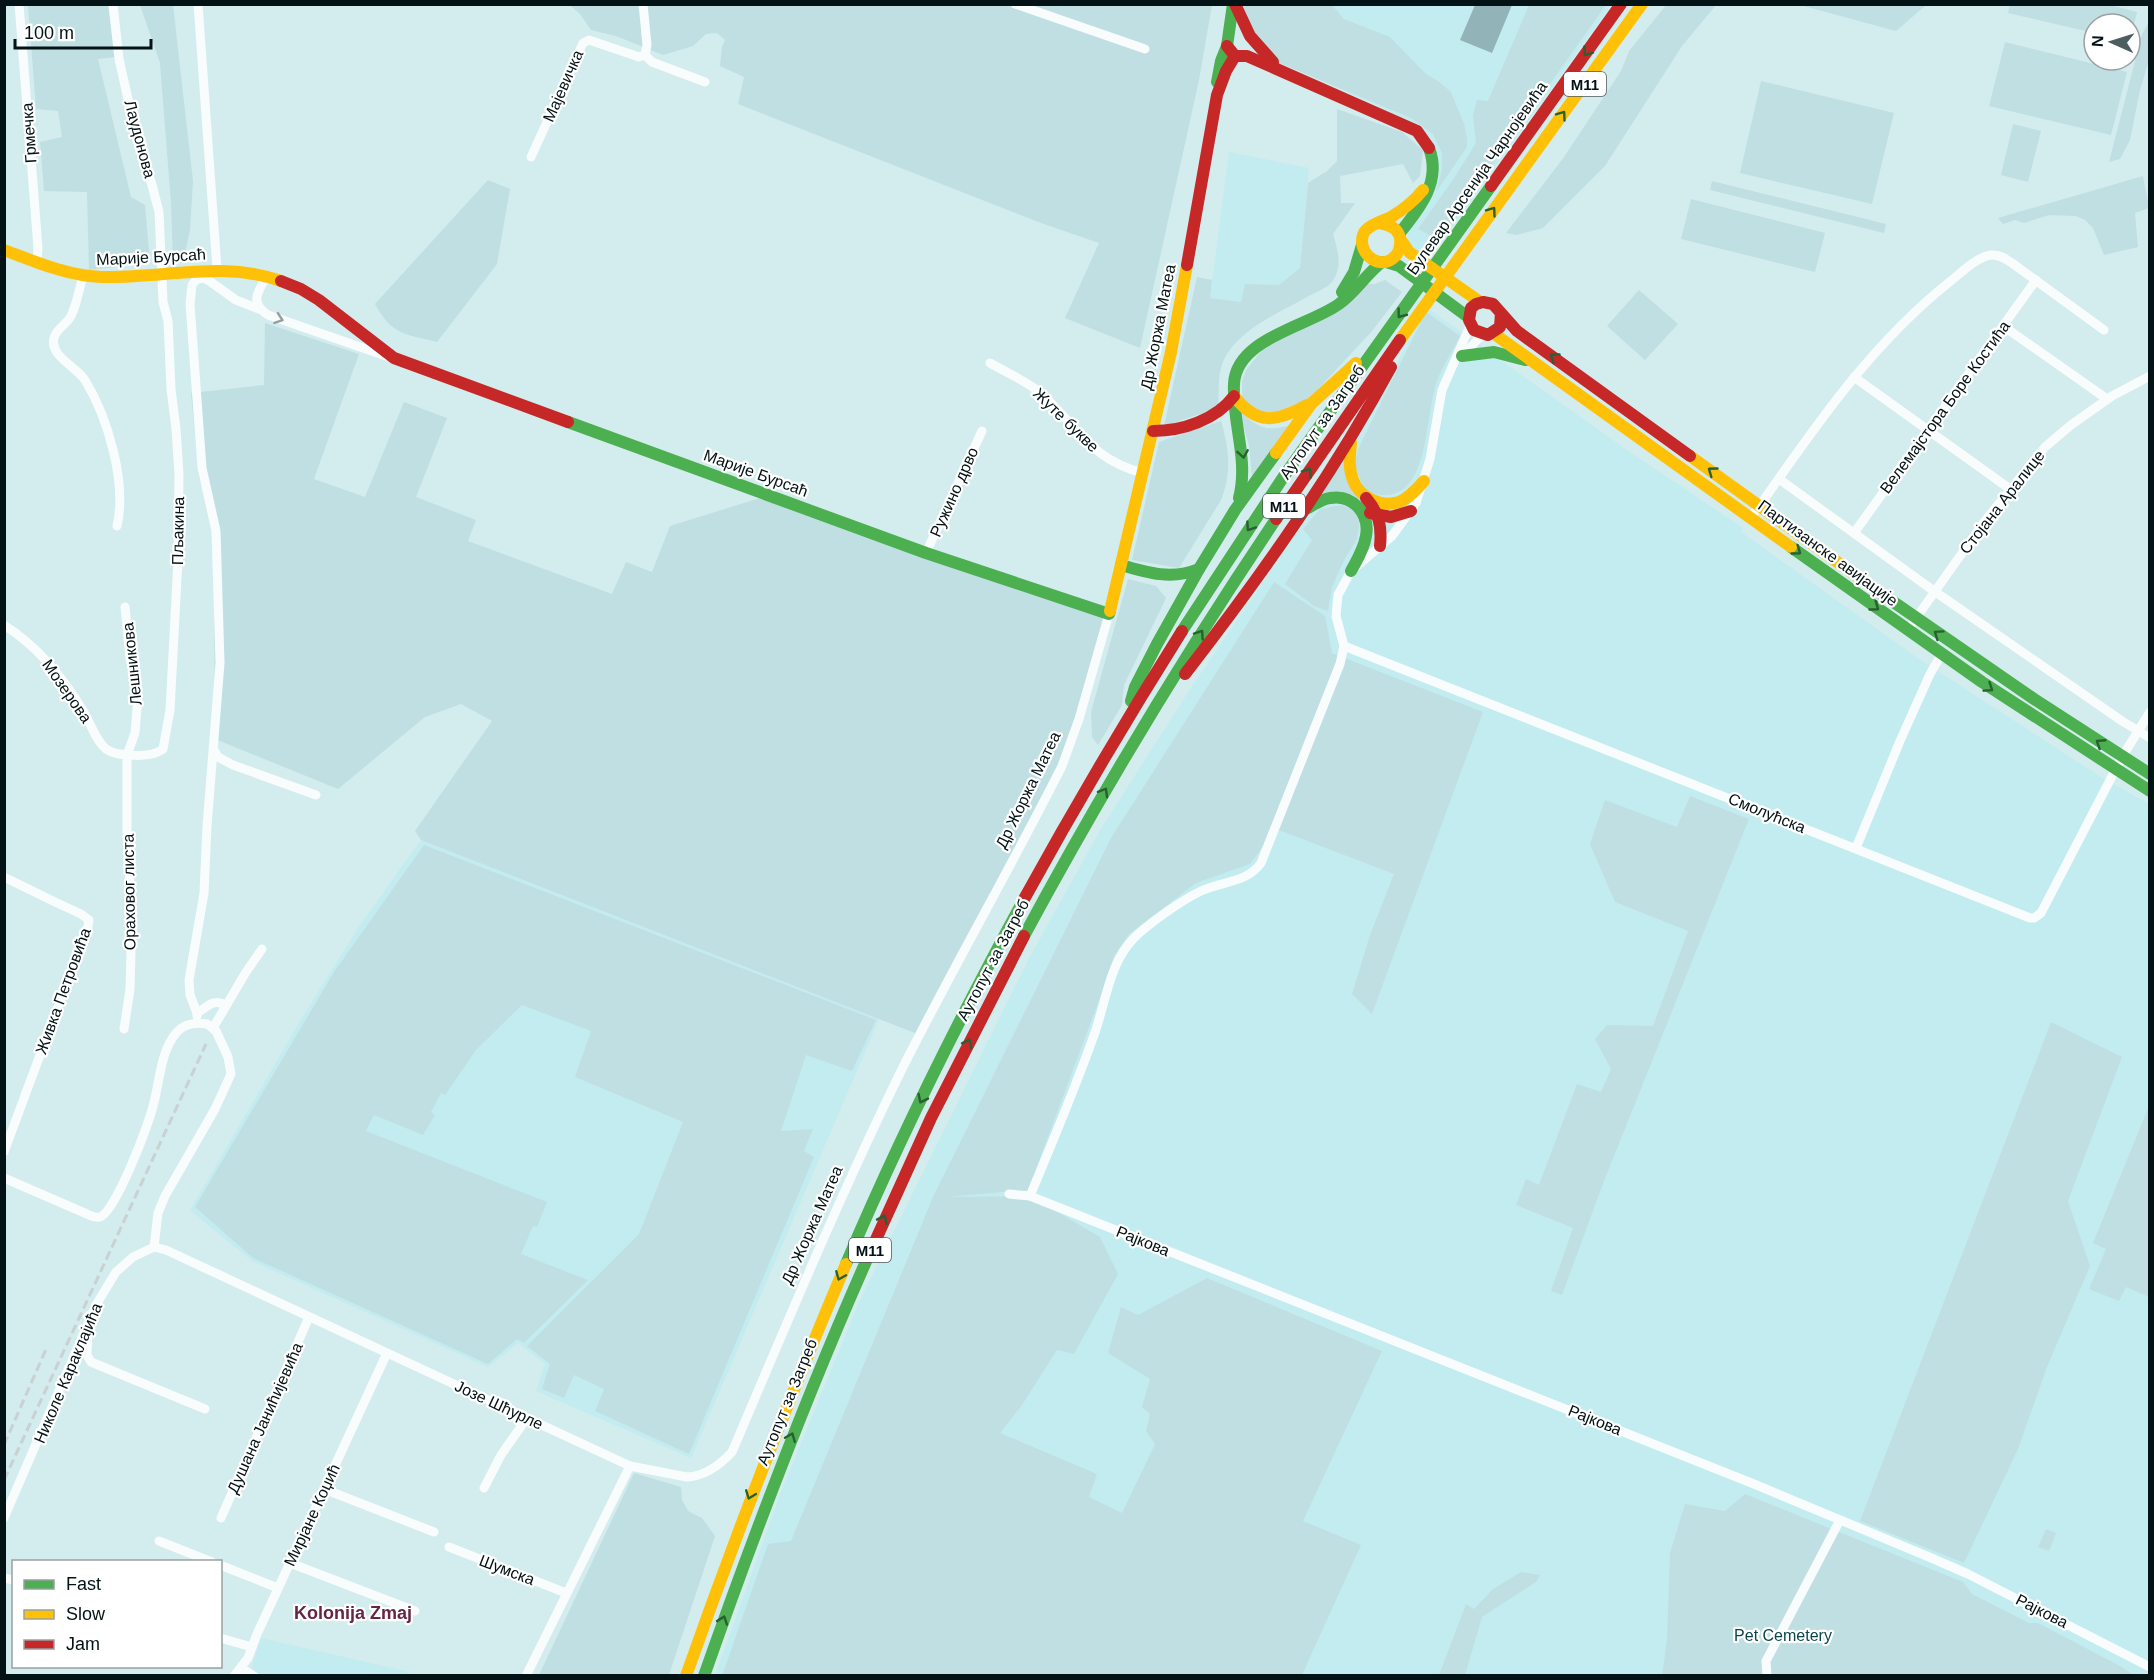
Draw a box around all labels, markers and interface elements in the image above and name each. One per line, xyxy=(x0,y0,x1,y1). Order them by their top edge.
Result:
scale bar xyxy=(15,12,152,50)
north arrow xyxy=(2082,12,2142,72)
text: 100 m xyxy=(24,23,74,43)
text: N xyxy=(2089,35,2106,47)
one-way arrow xyxy=(1583,45,1594,56)
street label: Мајевичка xyxy=(540,47,586,125)
road number: M11 xyxy=(1564,72,1606,96)
street label: Булевар Арсенија Чарнојевића xyxy=(1404,78,1550,278)
street label: Лаудонова xyxy=(121,98,159,180)
street label: Грмечка xyxy=(18,102,40,164)
one-way arrow xyxy=(1555,111,1566,122)
one-way arrow xyxy=(1485,207,1496,218)
street label: Марије Бурсаћ xyxy=(96,246,206,268)
street label: Др Жоржа Матеа xyxy=(1137,263,1179,391)
one-way arrow xyxy=(1397,307,1408,318)
one-way arrow xyxy=(273,311,284,324)
street label: Велемајстора Боре Костића xyxy=(1877,317,2013,497)
one-way arrow xyxy=(1549,354,1560,365)
street label: Аутопут за Загреб xyxy=(1276,362,1368,482)
street label: Жуте букве xyxy=(1030,385,1102,455)
street label: Ружино дрво xyxy=(927,445,981,539)
street label: Марије Бурсаћ xyxy=(701,446,811,500)
street label: Стојана Аралице xyxy=(1956,447,2048,557)
one-way arrow xyxy=(1236,448,1249,458)
one-way arrow xyxy=(1301,467,1312,478)
one-way arrow xyxy=(1708,467,1719,478)
road number: M11 xyxy=(1263,494,1305,518)
street label: Пљакина xyxy=(169,496,187,565)
street label: Партизанске авијације xyxy=(1755,497,1901,609)
one-way arrow xyxy=(1246,520,1257,531)
one-way arrow xyxy=(1790,544,1801,555)
one-way arrow xyxy=(1868,600,1879,611)
street label: Лешникова xyxy=(119,622,145,706)
one-way arrow xyxy=(1193,630,1204,641)
one-way arrow xyxy=(1934,630,1945,641)
street label: Мозерова xyxy=(39,656,95,726)
one-way arrow xyxy=(1983,681,1994,692)
street label: Др Жоржа Матеа xyxy=(992,729,1064,851)
one-way arrow xyxy=(2096,738,2106,750)
one-way arrow xyxy=(1097,787,1109,798)
street label: Смолућска xyxy=(1726,790,1808,836)
street label: Ораховог листа xyxy=(119,833,139,951)
street label: Аутопут за Загреб xyxy=(954,896,1032,1024)
street label: Живка Петровића xyxy=(32,925,94,1056)
one-way arrow xyxy=(960,1039,972,1050)
one-way arrow xyxy=(918,1092,929,1103)
street label: Др Жоржа Матеа xyxy=(778,1163,846,1287)
one-way arrow xyxy=(876,1215,888,1226)
street label: Рајкова xyxy=(1114,1223,1172,1259)
road number: M11 xyxy=(849,1238,891,1262)
one-way arrow xyxy=(835,1269,847,1280)
street label: Николе Караклајића xyxy=(31,1300,105,1446)
street label: Аутопут за Загреб xyxy=(754,1336,820,1468)
street label: Душана Јанићијевића xyxy=(224,1340,306,1496)
street label: Јозе Шћурле xyxy=(452,1377,546,1433)
street label: Рајкова xyxy=(1566,1402,1624,1438)
one-way arrow xyxy=(783,1433,796,1443)
street label: Мирјане Коџић xyxy=(281,1461,343,1569)
one-way arrow xyxy=(745,1489,757,1500)
street label: Шумска xyxy=(477,1552,537,1588)
legend xyxy=(12,1560,222,1668)
text: Fast xyxy=(66,1574,101,1594)
street label: Рајкова xyxy=(2013,1591,2071,1631)
district label: Kolonija Zmaj xyxy=(294,1603,412,1623)
text: Slow xyxy=(66,1604,106,1624)
one-way arrow xyxy=(715,1615,728,1626)
park label: Pet Cemetery xyxy=(1734,1627,1832,1644)
text: Jam xyxy=(66,1634,100,1654)

